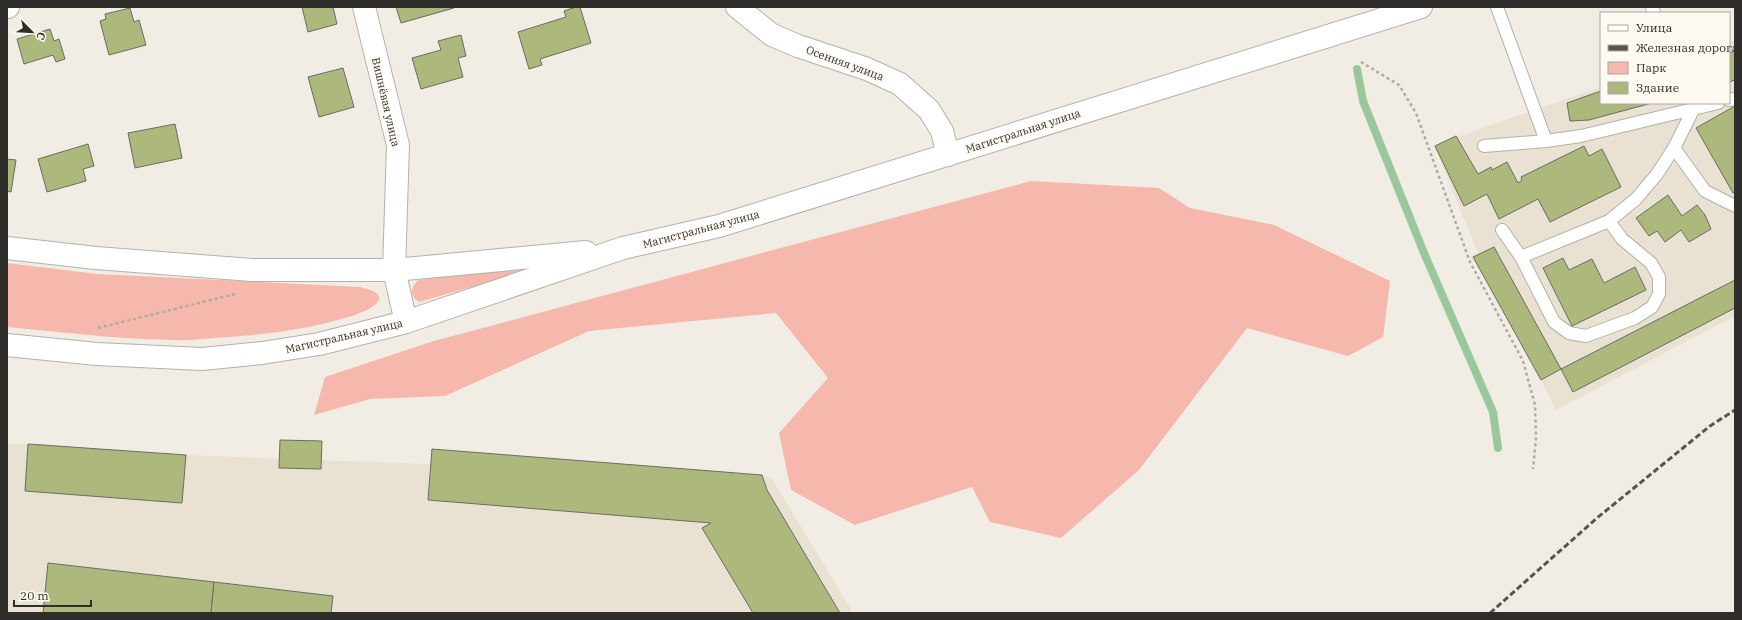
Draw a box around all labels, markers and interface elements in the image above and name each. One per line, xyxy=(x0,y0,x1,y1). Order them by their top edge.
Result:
north arrow xyxy=(12,12,52,52)
legend xyxy=(1600,12,1730,104)
text: Улица xyxy=(1636,20,1673,35)
text: С xyxy=(33,30,49,42)
text: Железная дорога xyxy=(1636,40,1739,55)
street label: Осенняя улица xyxy=(804,42,886,84)
street label: Вишнёвая улица xyxy=(369,56,403,148)
text: Парк xyxy=(1636,60,1666,75)
text: Здание xyxy=(1636,80,1679,95)
street label: Магистральная улица xyxy=(964,106,1082,156)
street label: Магистральная улица xyxy=(641,207,761,251)
street label: Магистральная улица xyxy=(284,316,404,356)
scale bar xyxy=(14,582,91,608)
text: 20 m xyxy=(20,588,49,603)

